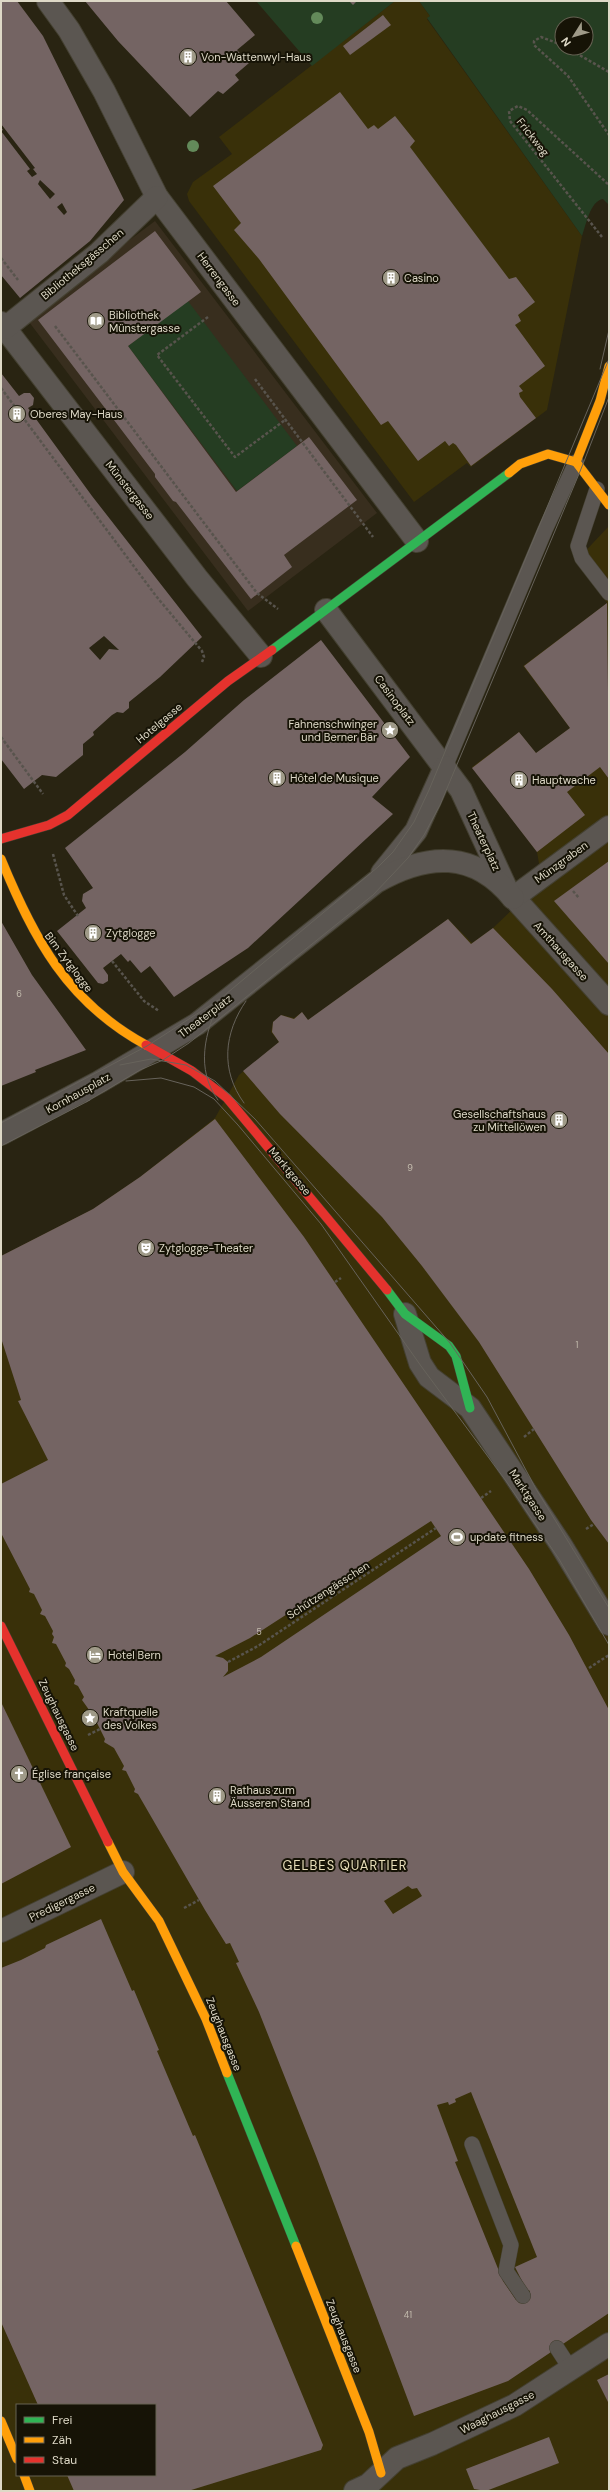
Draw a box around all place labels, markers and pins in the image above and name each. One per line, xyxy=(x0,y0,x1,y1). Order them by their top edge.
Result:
building icon: Von-Wattenwyl-Haus xyxy=(178,47,198,67)
place label: Von-Wattenwyl-Haus xyxy=(201,50,311,64)
building icon: Casino xyxy=(381,268,401,288)
place label: Casino xyxy=(404,271,439,285)
place label: Bibliothek Münstergasse xyxy=(109,308,180,335)
library icon: Bibliothek Münstergasse xyxy=(86,311,106,331)
building icon: Oberes May-Haus xyxy=(7,404,27,424)
place label: Oberes May-Haus xyxy=(30,407,123,421)
place label: Fahnenschwinger und Berner Bär xyxy=(289,717,377,744)
place icon: Fahnenschwinger und Berner Bär xyxy=(380,720,400,740)
building icon: Hôtel de Musique xyxy=(267,768,287,788)
building icon: Hauptwache xyxy=(509,770,529,790)
place label: Hôtel de Musique xyxy=(290,771,379,785)
place label: Hauptwache xyxy=(532,773,596,787)
building icon: Zytglogge xyxy=(83,923,103,943)
place label: Zytglogge xyxy=(106,926,156,940)
place label: Gesellschaftshaus zu Mittellöwen xyxy=(453,1107,546,1134)
building icon: Gesellschaftshaus zu Mittellöwen xyxy=(549,1110,569,1130)
theatre icon: Zytglogge-Theater xyxy=(136,1238,156,1258)
place label: Zytglogge-Theater xyxy=(159,1241,253,1255)
sports icon: update fitness xyxy=(447,1527,467,1547)
place label: update fitness xyxy=(470,1530,543,1544)
hotel icon: Hotel Bern xyxy=(85,1645,105,1665)
place label: Hotel Bern xyxy=(108,1648,161,1662)
place label: Kraftquelle des Volkes xyxy=(103,1705,158,1732)
place icon: Kraftquelle des Volkes xyxy=(80,1708,100,1728)
church icon: Église française xyxy=(9,1764,29,1784)
place label: Église française xyxy=(32,1767,111,1781)
place label: Rathaus zum Äusseren Stand xyxy=(230,1783,310,1810)
building icon: Rathaus zum Äusseren Stand xyxy=(207,1786,227,1806)

